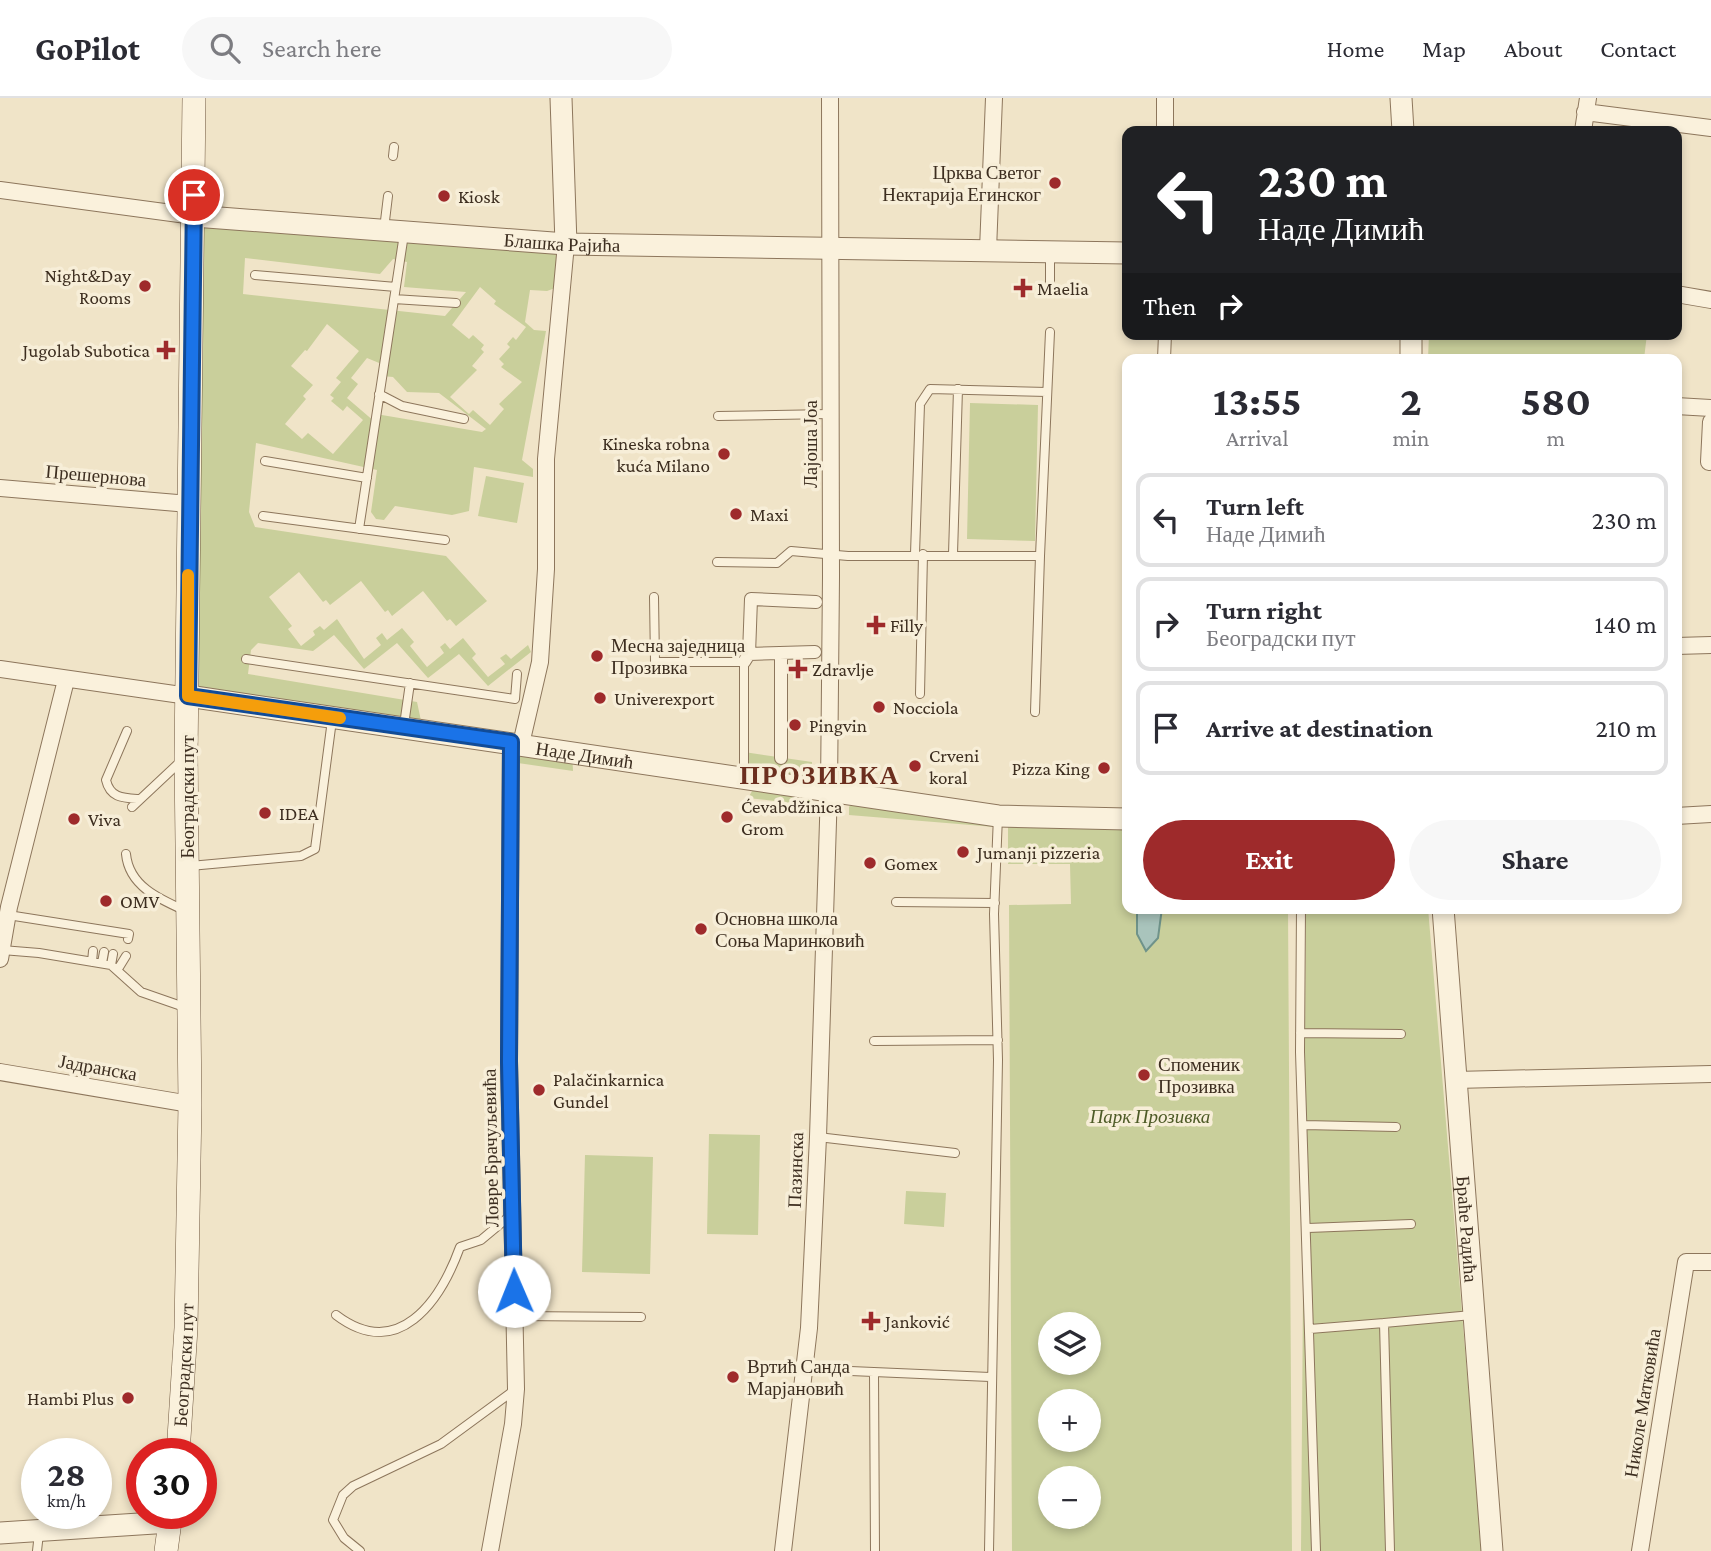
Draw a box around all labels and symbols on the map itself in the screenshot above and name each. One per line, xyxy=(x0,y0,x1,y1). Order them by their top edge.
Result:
place label: Црква Светог Нектарија Егинског xyxy=(882,162,1041,205)
pin xyxy=(164,165,224,225)
marker: Црква Светог Нектарија Егинског xyxy=(1047,175,1063,191)
place label: Kiosk xyxy=(458,186,501,207)
marker: Kiosk xyxy=(436,188,452,204)
street label: Блашка Рајића xyxy=(503,229,621,256)
place label: Night&Day Rooms xyxy=(44,265,131,308)
marker: Night&Day Rooms xyxy=(137,278,153,294)
place label: Maelia xyxy=(1037,278,1089,299)
marker: Maelia xyxy=(1015,280,1031,296)
place label: Jugolab Subotica xyxy=(20,340,150,361)
marker: Jugolab Subotica xyxy=(156,340,176,360)
street label: Лајоша Јоа xyxy=(800,399,821,488)
place label: Kineska robna kuća Milano xyxy=(602,433,710,476)
marker: Kineska robna kuća Milano xyxy=(716,446,732,462)
street label: Прешернова xyxy=(45,461,148,490)
place label: Maxi xyxy=(750,504,788,525)
marker: Maxi xyxy=(728,506,744,522)
place label: Filly xyxy=(890,615,923,636)
marker: Filly xyxy=(868,617,884,633)
place label: Месна заједница Прозивка xyxy=(611,635,746,678)
marker: Месна заједница Прозивка xyxy=(589,648,605,664)
place label: Zdravlje xyxy=(812,659,874,681)
marker: Zdravlje xyxy=(790,661,806,677)
place label: Univerexport xyxy=(614,688,715,709)
marker: Univerexport xyxy=(592,690,608,706)
place label: Nocciola xyxy=(893,697,959,718)
marker: Nocciola xyxy=(871,699,887,715)
place label: Pingvin xyxy=(809,715,867,736)
marker: Pingvin xyxy=(787,717,803,733)
street label: Београдски пут xyxy=(177,735,198,859)
street label: Наде Димић xyxy=(534,738,635,773)
place label: Crveni koral xyxy=(929,745,979,788)
marker: Crveni koral xyxy=(907,758,923,774)
place label: Pizza King xyxy=(1012,758,1090,779)
marker: Pizza King xyxy=(1096,760,1112,776)
district label: ПРОЗИВКА xyxy=(739,761,901,790)
place label: Ćevabdžinica Grom xyxy=(741,796,843,839)
place label: IDEA xyxy=(279,803,319,824)
marker: IDEA xyxy=(257,805,273,821)
place label: Viva xyxy=(88,809,121,830)
marker: Ćevabdžinica Grom xyxy=(719,809,735,825)
marker: Viva xyxy=(66,811,82,827)
place label: Jumanji pizzeria xyxy=(975,842,1100,864)
marker: Jumanji pizzeria xyxy=(955,844,971,860)
place label: Gomex xyxy=(884,853,938,874)
marker: Gomex xyxy=(862,855,878,871)
place label: OMV xyxy=(120,891,160,912)
marker: OMV xyxy=(98,893,114,909)
place label: Основна школа Соња Маринковић xyxy=(715,908,865,951)
marker: Основна школа Соња Маринковић xyxy=(693,921,709,937)
street label: Јадранска xyxy=(57,1050,139,1085)
place label: Споменик Прозивка xyxy=(1158,1054,1241,1097)
marker: Споменик Прозивка xyxy=(1136,1067,1152,1083)
street label: Ловре Брачуљевића xyxy=(479,1068,502,1228)
place label: Palačinkarnica Gundel xyxy=(553,1069,664,1112)
marker: Palačinkarnica Gundel xyxy=(531,1082,547,1098)
park label: Парк Прозивка xyxy=(1089,1106,1210,1127)
street label: Пазинска xyxy=(784,1131,807,1208)
street label: Браће Радића xyxy=(1452,1175,1482,1284)
position arrow xyxy=(477,1254,551,1328)
street label: Београдски пут xyxy=(170,1303,197,1428)
place label: Janković xyxy=(883,1311,950,1332)
marker: Janković xyxy=(863,1313,879,1329)
street label: Николе Матковића xyxy=(1620,1326,1665,1479)
place label: Вртић Санда Марјановић xyxy=(747,1356,850,1399)
marker: Вртић Санда Марјановић xyxy=(725,1369,741,1385)
place label: Hambi Plus xyxy=(27,1388,114,1409)
marker: Hambi Plus xyxy=(120,1390,136,1406)
speed limit sign: 30 xyxy=(126,1438,217,1529)

